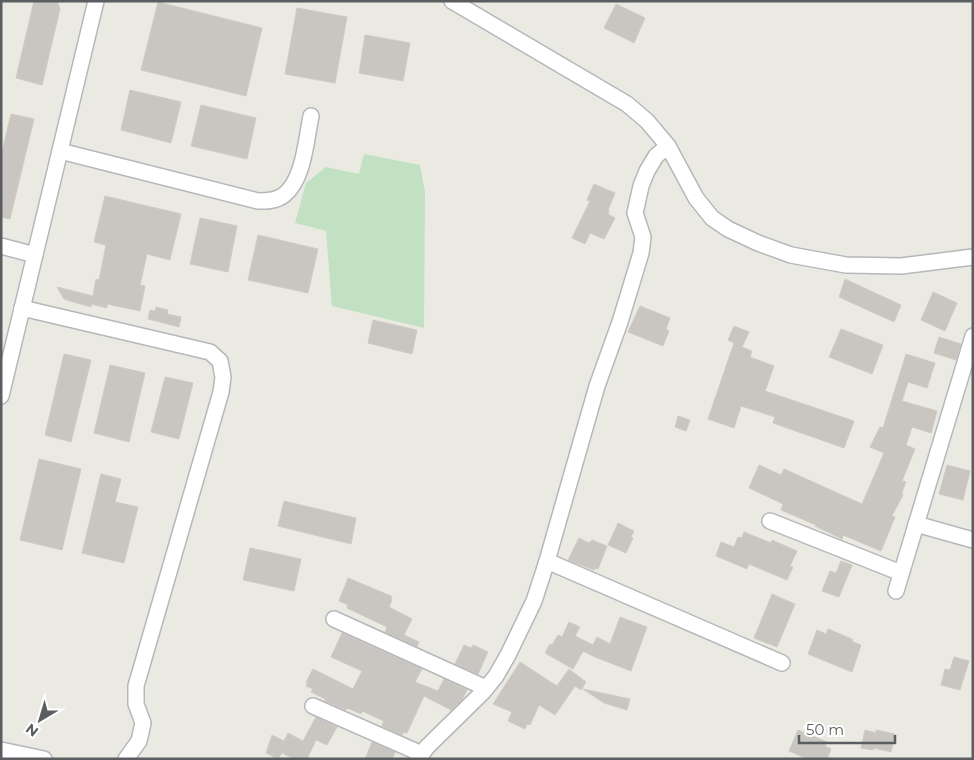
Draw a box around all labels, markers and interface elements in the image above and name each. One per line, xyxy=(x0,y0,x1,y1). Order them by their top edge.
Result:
north arrow xyxy=(15,695,65,745)
scale bar xyxy=(799,712,895,744)
text: N xyxy=(22,720,42,741)
text: 50 m xyxy=(806,720,844,739)

